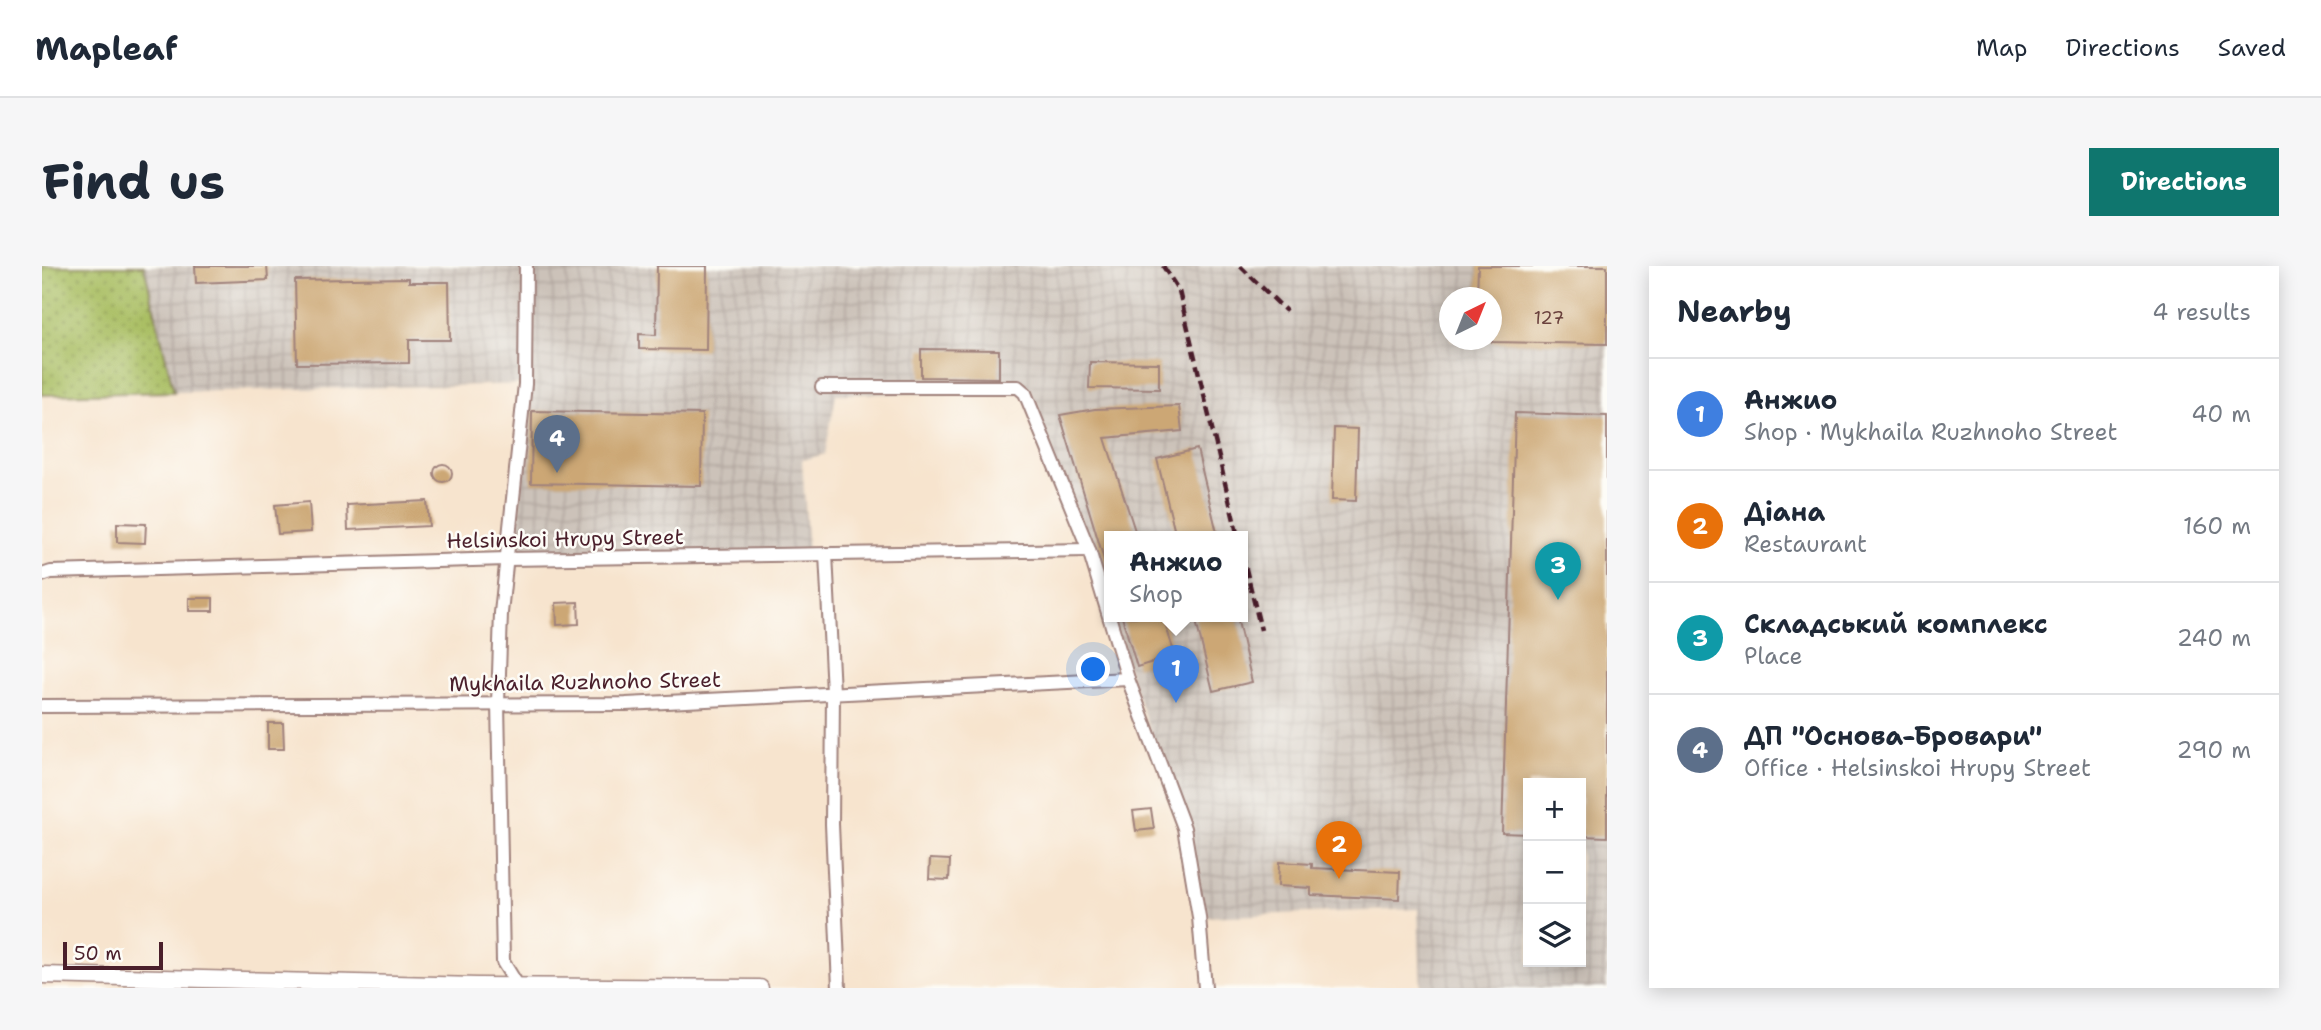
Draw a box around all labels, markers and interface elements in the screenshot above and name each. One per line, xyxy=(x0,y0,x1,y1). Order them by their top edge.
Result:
text: Mapleaf xyxy=(35,26,178,71)
text: Map xyxy=(1976,32,2027,64)
text: Directions xyxy=(2065,32,2180,64)
text: Saved xyxy=(2218,32,2286,64)
button: Directions xyxy=(2089,148,2279,216)
text: Find us xyxy=(42,149,225,215)
north arrow xyxy=(1439,287,1502,350)
text: Nearby xyxy=(1677,291,1792,332)
text: 4 results xyxy=(2152,297,2251,327)
house number: 127 xyxy=(1534,306,1564,330)
text: Анжио xyxy=(1744,382,1837,417)
text: 1 xyxy=(1695,399,1705,429)
text: 40 m xyxy=(2191,399,2251,429)
pin: 4 xyxy=(534,415,580,473)
text: Shop · Mykhaila Ruzhnoho Street xyxy=(1744,417,2118,447)
text: Діана xyxy=(1744,494,1825,529)
text: 2 xyxy=(1692,511,1708,541)
text: 160 m xyxy=(2183,511,2251,541)
street label: Helsinskoi Hrupy Street xyxy=(446,523,684,555)
text: Restaurant xyxy=(1744,529,1867,559)
popup xyxy=(1104,531,1248,622)
pin: 3 xyxy=(1535,542,1581,600)
text: Анжио xyxy=(1129,544,1223,579)
text: Shop xyxy=(1129,579,1183,609)
text: Складський комплекс xyxy=(1744,606,2048,641)
text: 3 xyxy=(1692,623,1708,653)
text: 240 m xyxy=(2177,623,2251,653)
text: Place xyxy=(1744,641,1803,671)
pin: 1 xyxy=(1153,645,1199,703)
your location xyxy=(1076,652,1110,686)
street label: Mykhaila Ruzhnoho Street xyxy=(449,666,721,698)
text: ДП "Основа-Бровари" xyxy=(1744,718,2042,753)
text: 4 xyxy=(1692,735,1708,765)
text: 290 m xyxy=(2177,735,2251,765)
text: Office · Helsinskoi Hrupy Street xyxy=(1744,753,2091,783)
map controls xyxy=(1523,778,1586,967)
button: + xyxy=(1523,778,1586,841)
pin: 2 xyxy=(1316,821,1362,879)
button: − xyxy=(1523,841,1586,904)
button: layers xyxy=(1523,904,1586,967)
scale bar xyxy=(63,939,163,971)
text: 50 m xyxy=(74,941,122,966)

